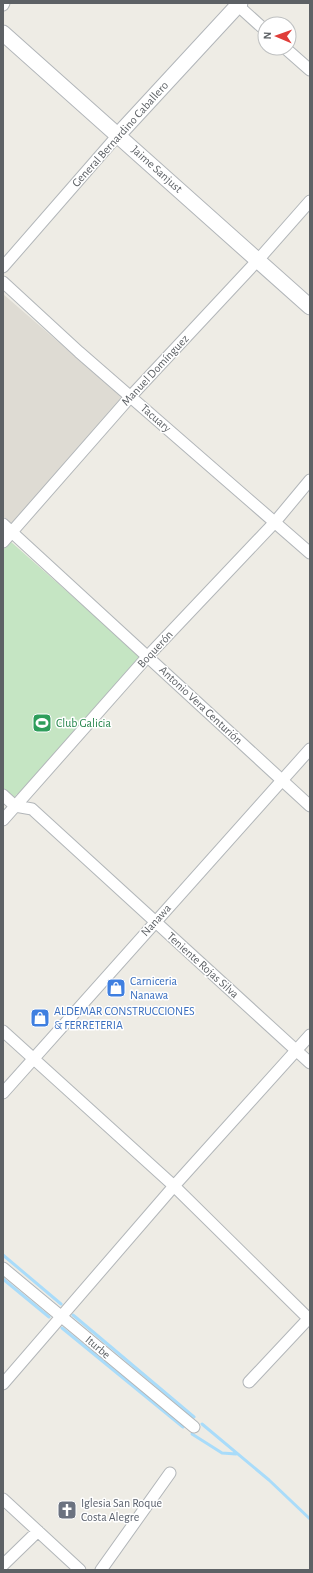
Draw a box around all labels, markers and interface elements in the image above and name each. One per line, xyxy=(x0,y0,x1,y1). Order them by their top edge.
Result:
north arrow xyxy=(257,16,297,56)
text: N xyxy=(262,32,273,40)
street label: General Bernardino Caballero xyxy=(70,79,171,189)
street label: Jaime Sanjust xyxy=(129,143,185,196)
street label: Manuel Domínguez xyxy=(119,332,191,408)
street label: Tacuary xyxy=(138,402,173,435)
street label: Boquerón xyxy=(135,628,175,670)
street label: Antonio Vera Centurión xyxy=(157,664,245,746)
sports icon: Club Galicia xyxy=(31,712,53,734)
place label: Club Galicia xyxy=(56,717,111,729)
street label: Nanawa xyxy=(139,901,174,938)
street label: Teniente Rojas Silva xyxy=(164,930,241,1001)
place label: Carniceria Nanawa xyxy=(130,975,178,1001)
shop icon: Carniceria Nanawa xyxy=(105,977,127,999)
place label: ALDEMAR CONSTRUCCIONES & FERRETERIA xyxy=(54,1005,195,1031)
shop icon: ALDEMAR CONSTRUCCIONES & FERRETERIA xyxy=(29,1007,51,1029)
street label: Iturbe xyxy=(83,1333,113,1361)
place label: Iglesia San Roque Costa Alegre xyxy=(81,1497,162,1523)
church icon: Iglesia San Roque Costa Alegre xyxy=(56,1499,78,1521)

